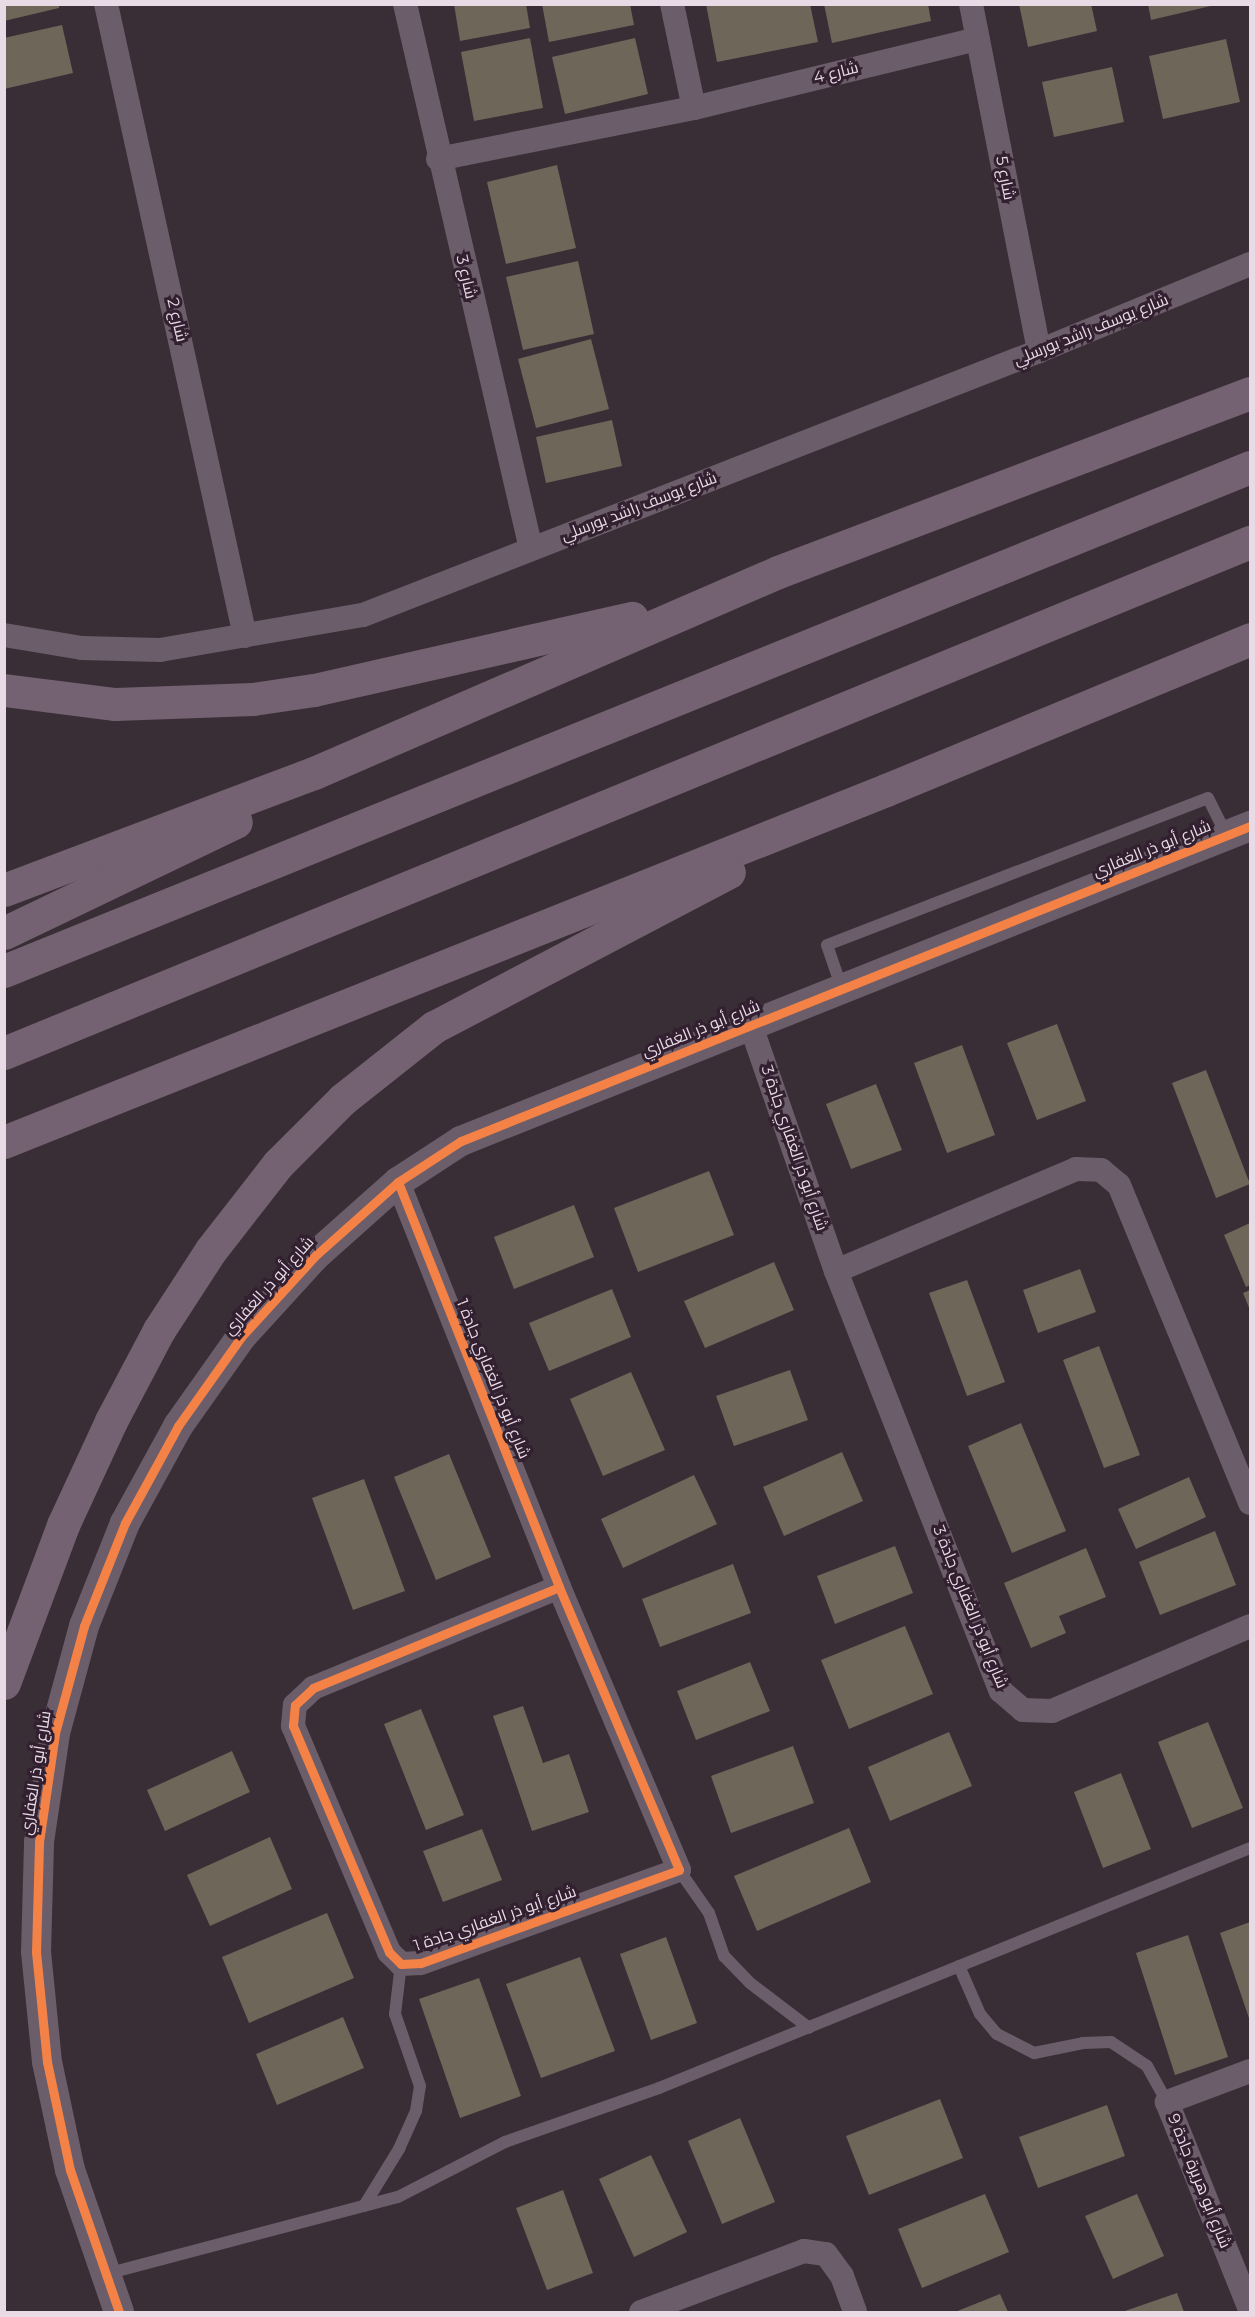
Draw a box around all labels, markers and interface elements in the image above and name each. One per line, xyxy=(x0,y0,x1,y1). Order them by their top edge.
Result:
street label: شارع 4 xyxy=(811,58,861,88)
street label: شارع 5 xyxy=(991,154,1019,202)
street label: شارع 3 xyxy=(452,253,480,301)
street label: شارع يوسف راشد بورسلي xyxy=(1011,290,1171,370)
street label: شارع 2 xyxy=(163,296,191,344)
street label: شارع يوسف راشد بورسلي xyxy=(558,468,720,546)
street label: شارع أبو ذر الغفاري xyxy=(1090,817,1214,881)
street label: شارع أبو ذر الغفاري xyxy=(639,997,763,1061)
street label: شارع أبو ذر الغفاري جادة 3 xyxy=(757,1063,831,1233)
street label: شارع أبو ذر الغفاري xyxy=(220,1233,318,1339)
street label: شارع أبو ذر الغفاري جادة 1 xyxy=(452,1296,534,1462)
street label: شارع أبو ذر الغفاري جادة 3 xyxy=(929,1523,1011,1691)
street label: شارع أبو ذر الغفاري xyxy=(17,1709,55,1837)
street label: شارع أبو ذر الغفاري جادة 1 xyxy=(411,1882,579,1956)
street label: شارع أبو هريرة جادة 9 xyxy=(1163,2111,1235,2251)

